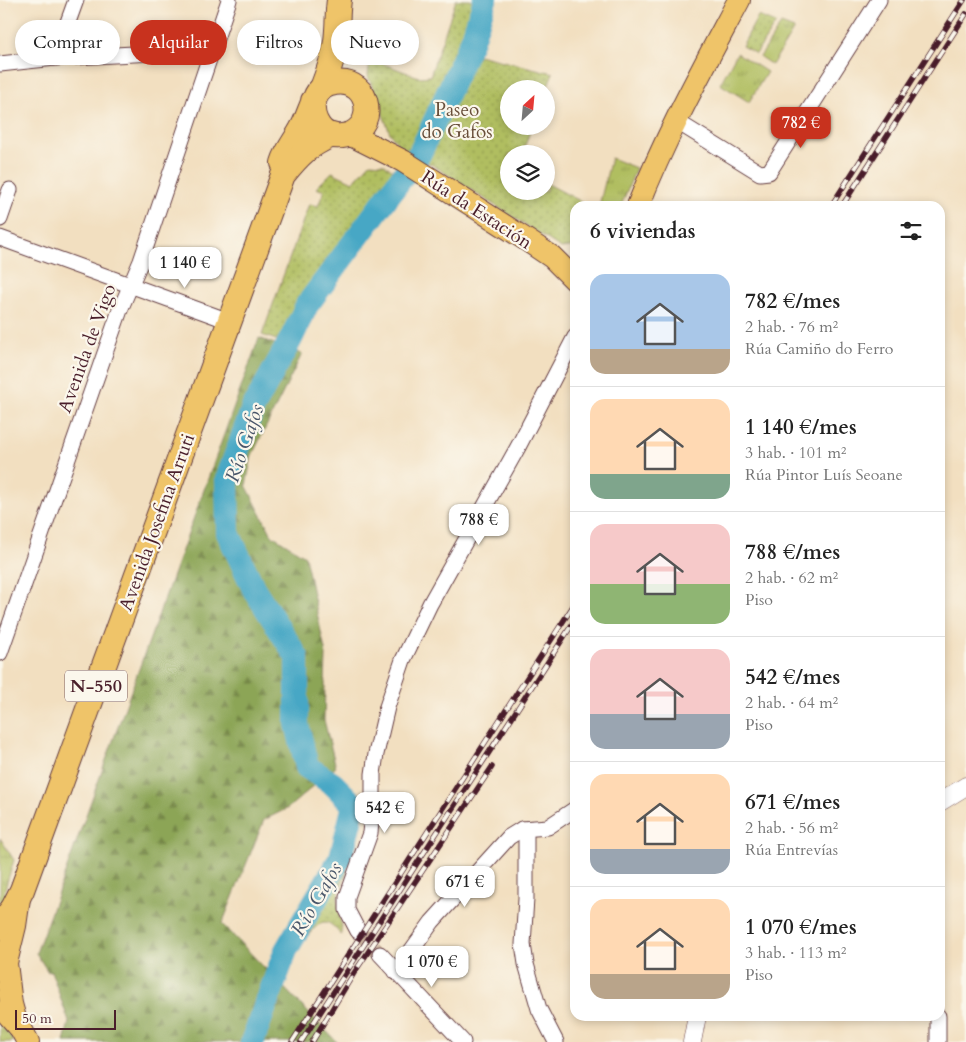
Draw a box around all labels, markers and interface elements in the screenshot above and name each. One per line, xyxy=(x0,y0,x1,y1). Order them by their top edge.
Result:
chip: Comprar xyxy=(15,20,120,65)
chip: Alquilar xyxy=(130,20,227,65)
chip: Filtros xyxy=(237,20,321,65)
chip: Nuevo xyxy=(331,20,419,65)
north arrow xyxy=(500,80,555,135)
map controls xyxy=(500,80,555,200)
park label: Paseo do Gafos xyxy=(421,97,493,145)
pin: 782 € xyxy=(766,106,836,149)
text: 782 € xyxy=(782,112,820,134)
button: layers xyxy=(500,145,555,200)
street label: Rúa da Estación xyxy=(416,164,537,256)
text: 6 viviendas xyxy=(590,217,696,246)
icon: filters xyxy=(897,217,925,245)
pin: 1 140 € xyxy=(139,246,231,289)
text: 1 140 € xyxy=(160,252,210,274)
street label: Avenida de Vigo xyxy=(52,280,122,416)
text: 782 €/mes xyxy=(745,287,840,316)
icon: home xyxy=(630,294,690,354)
text: 2 hab. · 76 m² xyxy=(745,316,838,338)
text: Rúa Camiño do Ferro xyxy=(745,338,893,360)
water label: Río Gafos xyxy=(219,400,270,486)
text: 1 140 €/mes xyxy=(745,413,857,442)
icon: home xyxy=(630,419,690,479)
street label: Avenida Josefina Arruti xyxy=(113,430,201,615)
text: 3 hab. · 101 m² xyxy=(745,442,846,464)
text: Rúa Pintor Luís Seoane xyxy=(745,464,903,486)
pin: 788 € xyxy=(444,504,514,546)
text: 788 € xyxy=(460,509,498,531)
text: 788 €/mes xyxy=(745,538,840,567)
icon: home xyxy=(630,544,690,604)
text: 2 hab. · 62 m² xyxy=(745,567,838,589)
text: Piso xyxy=(745,589,773,611)
text: 542 €/mes xyxy=(745,663,840,692)
icon: home xyxy=(630,669,690,729)
road number: N-550 xyxy=(65,670,127,701)
text: 2 hab. · 64 m² xyxy=(745,692,838,714)
text: Piso xyxy=(745,714,773,736)
text: 671 €/mes xyxy=(745,788,840,817)
pin: 542 € xyxy=(350,792,420,834)
icon: home xyxy=(630,794,690,854)
text: 542 € xyxy=(366,797,404,819)
text: 2 hab. · 56 m² xyxy=(745,817,838,839)
text: Rúa Entrevías xyxy=(745,839,838,861)
water label: Río Gafos xyxy=(284,857,348,941)
pin: 671 € xyxy=(430,866,500,908)
text: 671 € xyxy=(446,871,484,893)
text: 1 070 €/mes xyxy=(745,913,857,942)
icon: home xyxy=(630,919,690,979)
text: 3 hab. · 113 m² xyxy=(745,942,846,964)
pin: 1 070 € xyxy=(386,946,478,988)
text: 1 070 € xyxy=(407,951,457,973)
text: Piso xyxy=(745,964,773,986)
scale bar xyxy=(15,1007,116,1030)
text: 50 m xyxy=(22,1009,52,1028)

